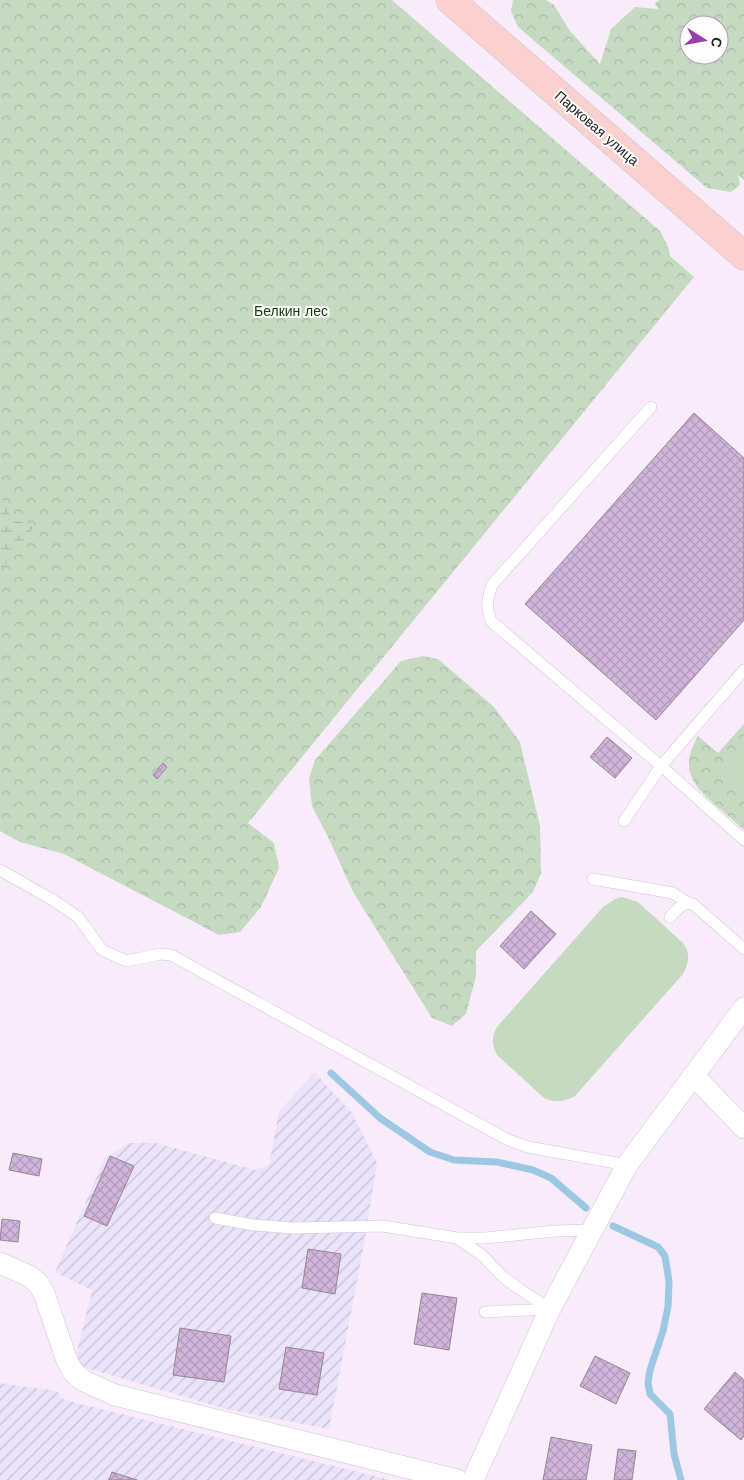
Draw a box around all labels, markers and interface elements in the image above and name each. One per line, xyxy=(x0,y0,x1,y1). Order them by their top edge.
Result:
north arrow xyxy=(679,15,729,65)
text: С xyxy=(708,36,726,49)
street label: Парковая улица xyxy=(552,87,642,169)
park label: Белкин лес xyxy=(254,303,328,319)

